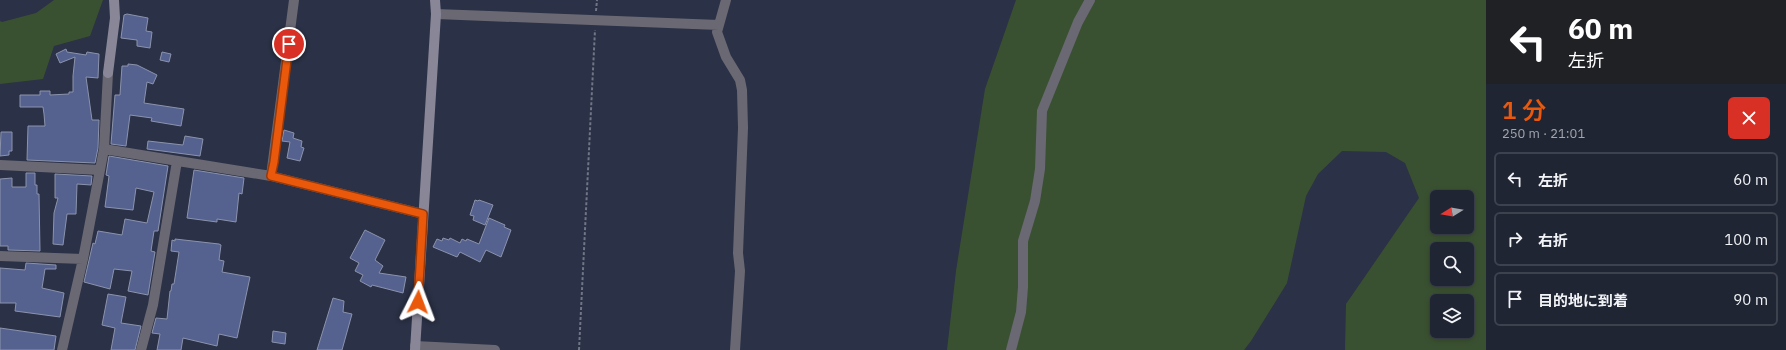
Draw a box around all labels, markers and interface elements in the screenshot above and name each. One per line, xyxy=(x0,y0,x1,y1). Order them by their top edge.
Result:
text: 60 m xyxy=(1568,10,1633,47)
icon: left xyxy=(1502,16,1554,68)
pin xyxy=(272,27,306,61)
icon: arrive xyxy=(278,33,300,55)
text: 左折 xyxy=(1568,49,1604,72)
text: 1 分 xyxy=(1502,94,1546,126)
button: close xyxy=(1728,97,1770,139)
text: 250 m · 21:01 xyxy=(1502,125,1585,142)
icon: left xyxy=(1504,168,1526,190)
text: 60 m xyxy=(1733,170,1768,189)
text: 左折 xyxy=(1538,171,1568,190)
north arrow xyxy=(1430,190,1474,234)
map controls xyxy=(1430,190,1474,338)
icon: right xyxy=(1504,228,1526,250)
text: 100 m xyxy=(1724,230,1768,249)
text: 右折 xyxy=(1538,231,1568,250)
button: search xyxy=(1430,242,1474,286)
position arrow xyxy=(397,281,439,323)
icon: arrive xyxy=(1504,288,1526,310)
text: 90 m xyxy=(1733,290,1768,309)
text: 目的地に到着 xyxy=(1538,291,1628,310)
button: layers xyxy=(1430,294,1474,338)

